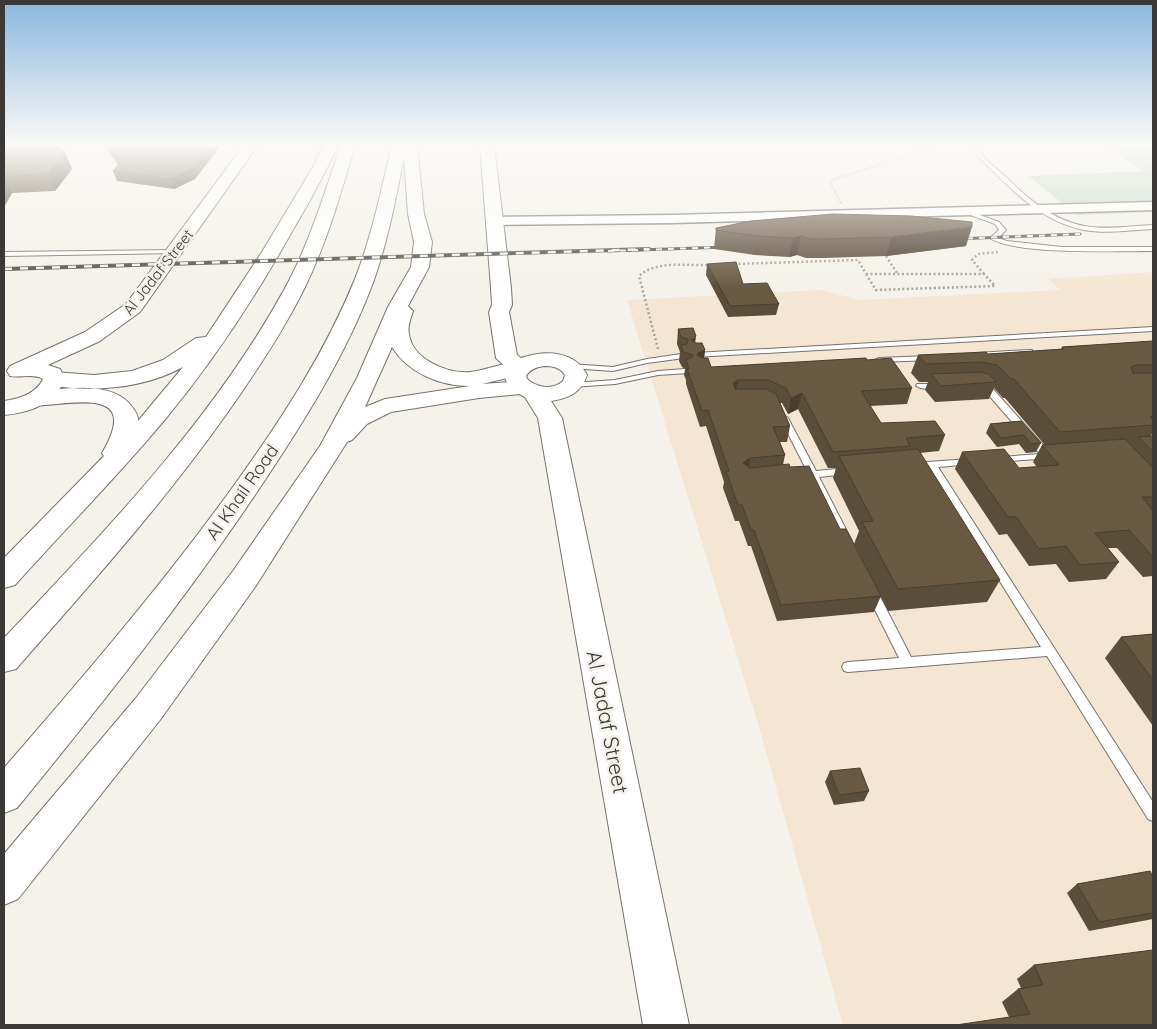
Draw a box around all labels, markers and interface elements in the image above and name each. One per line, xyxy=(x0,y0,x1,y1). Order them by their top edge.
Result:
street label: Al Jadaf Street xyxy=(119,225,197,319)
street label: Al Khail Road xyxy=(201,440,283,544)
street label: Al Jadaf Street xyxy=(581,648,635,796)

